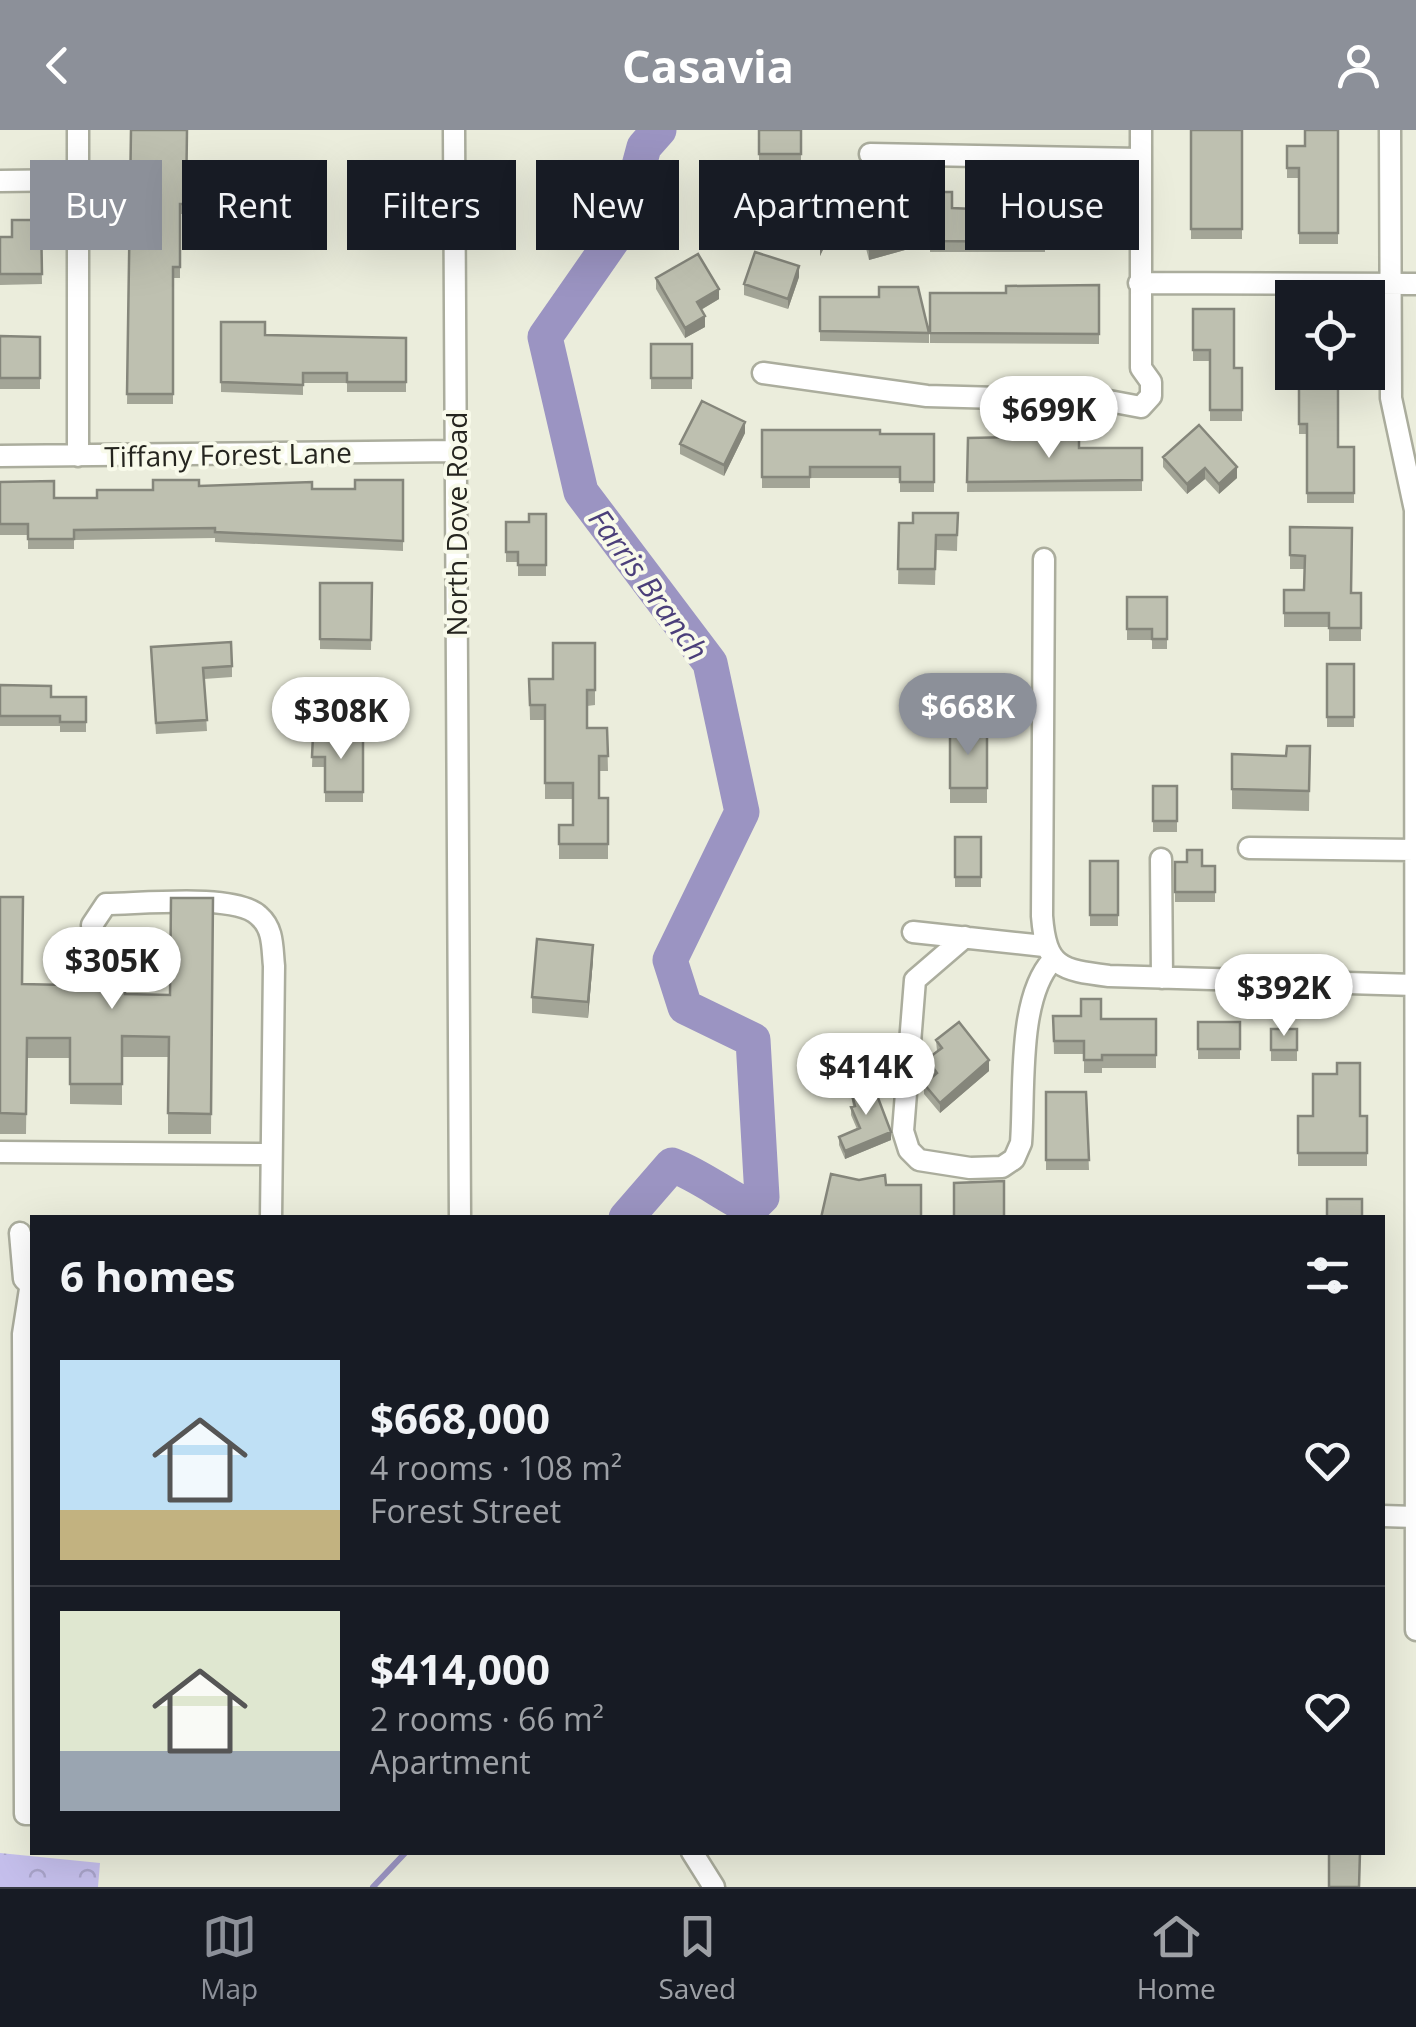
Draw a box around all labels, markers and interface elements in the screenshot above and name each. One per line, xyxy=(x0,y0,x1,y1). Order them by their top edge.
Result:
text: Casavia xyxy=(622,35,794,96)
icon: back xyxy=(30,38,85,93)
icon: person xyxy=(1331,38,1386,93)
chip: Buy xyxy=(30,160,162,250)
chip: Rent xyxy=(182,160,327,250)
chip: Filters xyxy=(347,160,516,250)
chip: New xyxy=(536,160,679,250)
chip: Apartment xyxy=(699,160,945,250)
chip: House xyxy=(965,160,1139,250)
map controls xyxy=(1275,280,1385,390)
button: locate xyxy=(1275,280,1385,390)
pin: $699K xyxy=(979,376,1119,461)
text: $699K xyxy=(1002,387,1096,430)
street label: North Dove Road xyxy=(437,412,475,636)
street label: Tiffany Forest Lane xyxy=(104,433,352,475)
water label: Farris Branch xyxy=(580,500,718,668)
pin: $668K xyxy=(898,673,1038,758)
pin: $308K xyxy=(271,677,411,762)
text: $668K xyxy=(921,684,1015,727)
text: $308K xyxy=(294,688,388,731)
pin: $305K xyxy=(42,927,182,1012)
text: $305K xyxy=(65,938,159,981)
pin: $392K xyxy=(1214,954,1354,1039)
text: $392K xyxy=(1237,965,1331,1008)
pin: $414K xyxy=(796,1033,936,1118)
text: $414K xyxy=(819,1044,913,1087)
text: 6 homes xyxy=(60,1247,235,1304)
icon: filters xyxy=(1300,1248,1355,1303)
text: $668,000 xyxy=(370,1389,550,1446)
icon: home xyxy=(140,1400,260,1520)
icon: heart xyxy=(1300,1433,1355,1488)
text: 4 rooms · 108 m² xyxy=(370,1446,622,1489)
text: Forest Street xyxy=(370,1489,561,1532)
text: $414,000 xyxy=(370,1640,550,1697)
icon: home xyxy=(140,1651,260,1771)
icon: heart xyxy=(1300,1684,1355,1739)
text: 2 rooms · 66 m² xyxy=(370,1697,604,1740)
text: Apartment xyxy=(370,1740,531,1783)
tab: Map xyxy=(200,1909,258,2007)
tab: Saved xyxy=(658,1909,736,2007)
tab: Home xyxy=(1137,1909,1216,2007)

